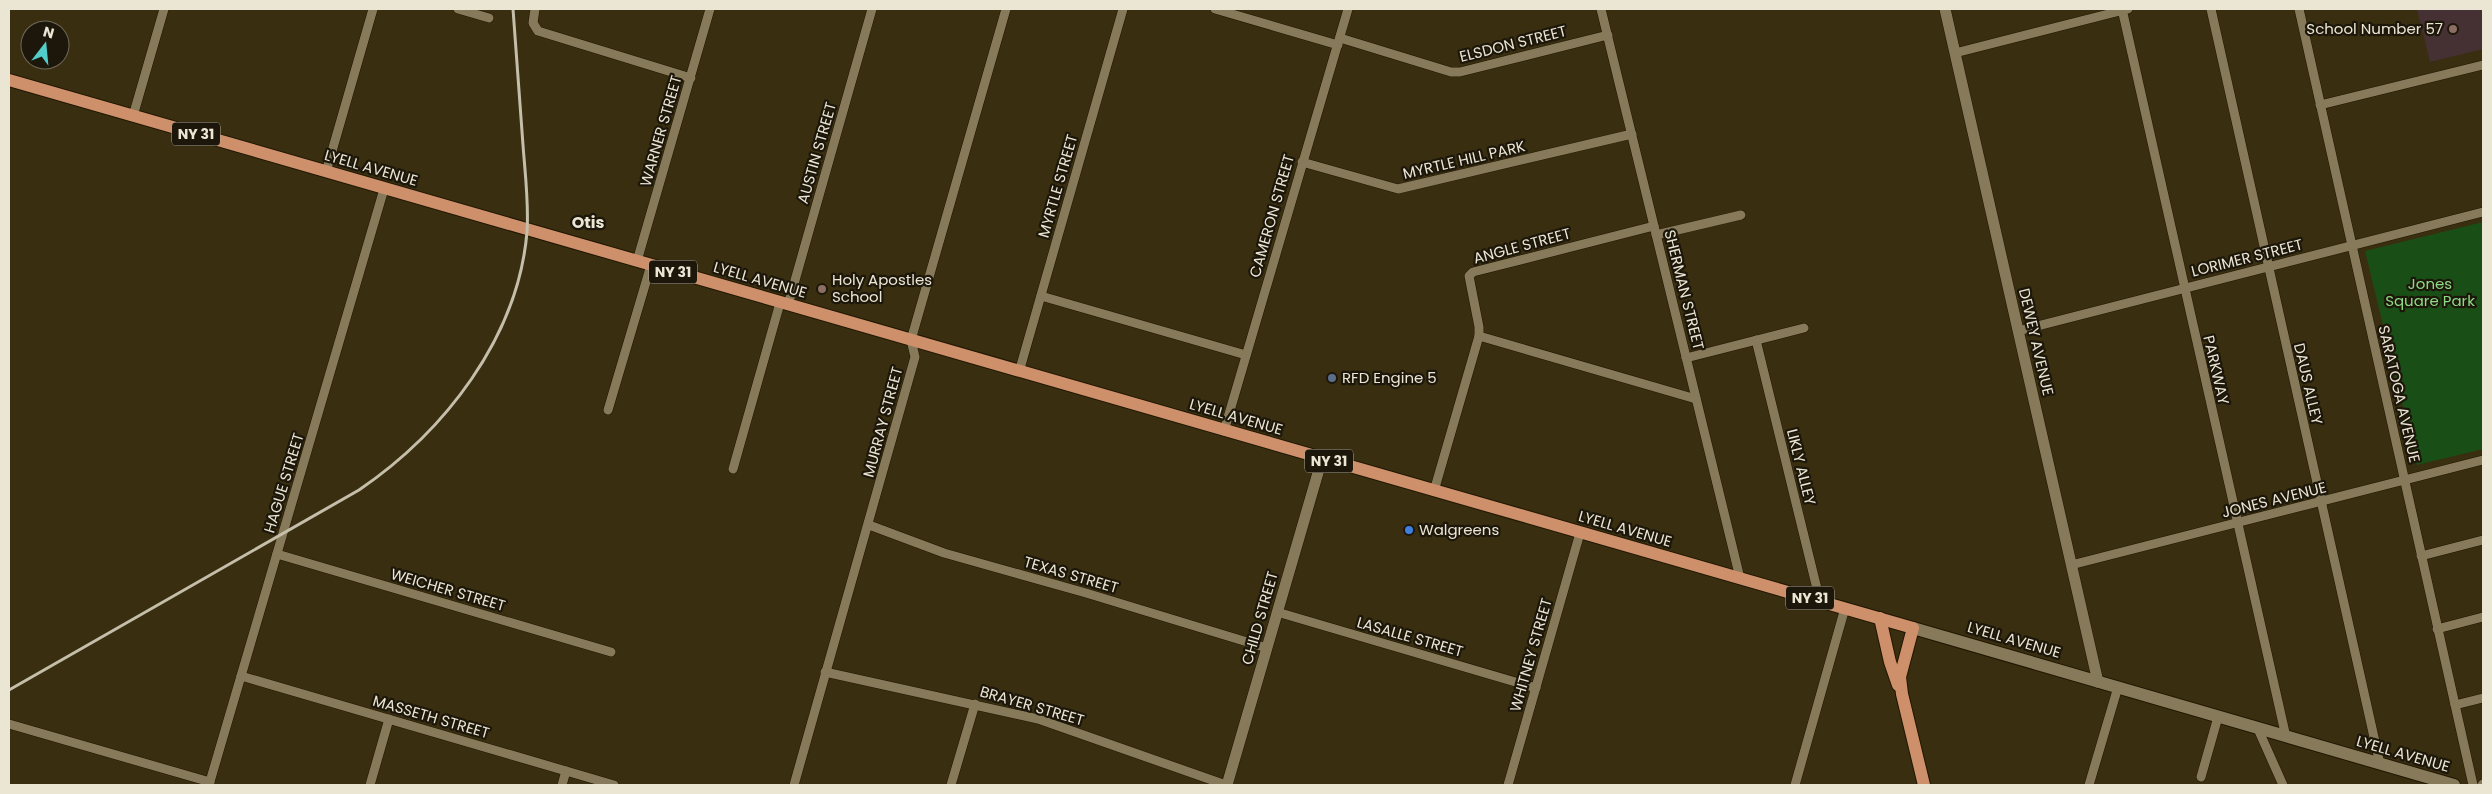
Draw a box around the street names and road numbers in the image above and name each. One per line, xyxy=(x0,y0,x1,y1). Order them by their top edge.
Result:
street label: ELSDON STREET xyxy=(1457,20,1569,67)
street label: WARNER STREET xyxy=(635,73,686,189)
street label: AUSTIN STREET xyxy=(792,100,841,206)
road number: NY 31 xyxy=(172,122,220,146)
street label: MYRTLE STREET xyxy=(1033,132,1082,240)
street label: MYRTLE HILL PARK xyxy=(1401,135,1527,184)
street label: LYELL AVENUE xyxy=(322,144,420,191)
street label: CAMERON STREET xyxy=(1244,152,1299,280)
street label: ANGLE STREET xyxy=(1471,222,1573,269)
street label: SHERMAN STREET xyxy=(1659,228,1710,352)
street label: LORIMER STREET xyxy=(2189,233,2305,282)
street label: LYELL AVENUE xyxy=(711,256,809,303)
road number: NY 31 xyxy=(649,260,697,284)
street label: DEWEY AVENUE xyxy=(2014,286,2059,398)
street label: SARATOGA AVENUE xyxy=(2373,323,2425,465)
street label: PARKWAY xyxy=(2198,333,2235,407)
street label: DAUS ALLEY xyxy=(2289,341,2328,427)
street label: MURRAY STREET xyxy=(858,364,907,480)
street label: LYELL AVENUE xyxy=(1187,393,1285,440)
street label: LIKLY ALLEY xyxy=(1782,427,1821,507)
street label: HAGUE STREET xyxy=(258,430,309,535)
road number: NY 31 xyxy=(1305,450,1353,472)
street label: JONES AVENUE xyxy=(2219,476,2328,523)
street label: LYELL AVENUE xyxy=(1576,505,1674,552)
street label: TEXAS STREET xyxy=(1021,551,1121,598)
street label: WEICHER STREET xyxy=(388,563,508,616)
street label: CHILD STREET xyxy=(1236,569,1283,667)
road number: NY 31 xyxy=(1786,586,1834,610)
street label: WHITNEY STREET xyxy=(1504,596,1557,714)
street label: LASALLE STREET xyxy=(1355,611,1466,662)
street label: LYELL AVENUE xyxy=(1965,616,2063,663)
street label: BRAYER STREET xyxy=(978,681,1087,730)
street label: MASSETH STREET xyxy=(370,690,492,743)
street label: LYELL AVENUE xyxy=(2354,730,2452,777)

